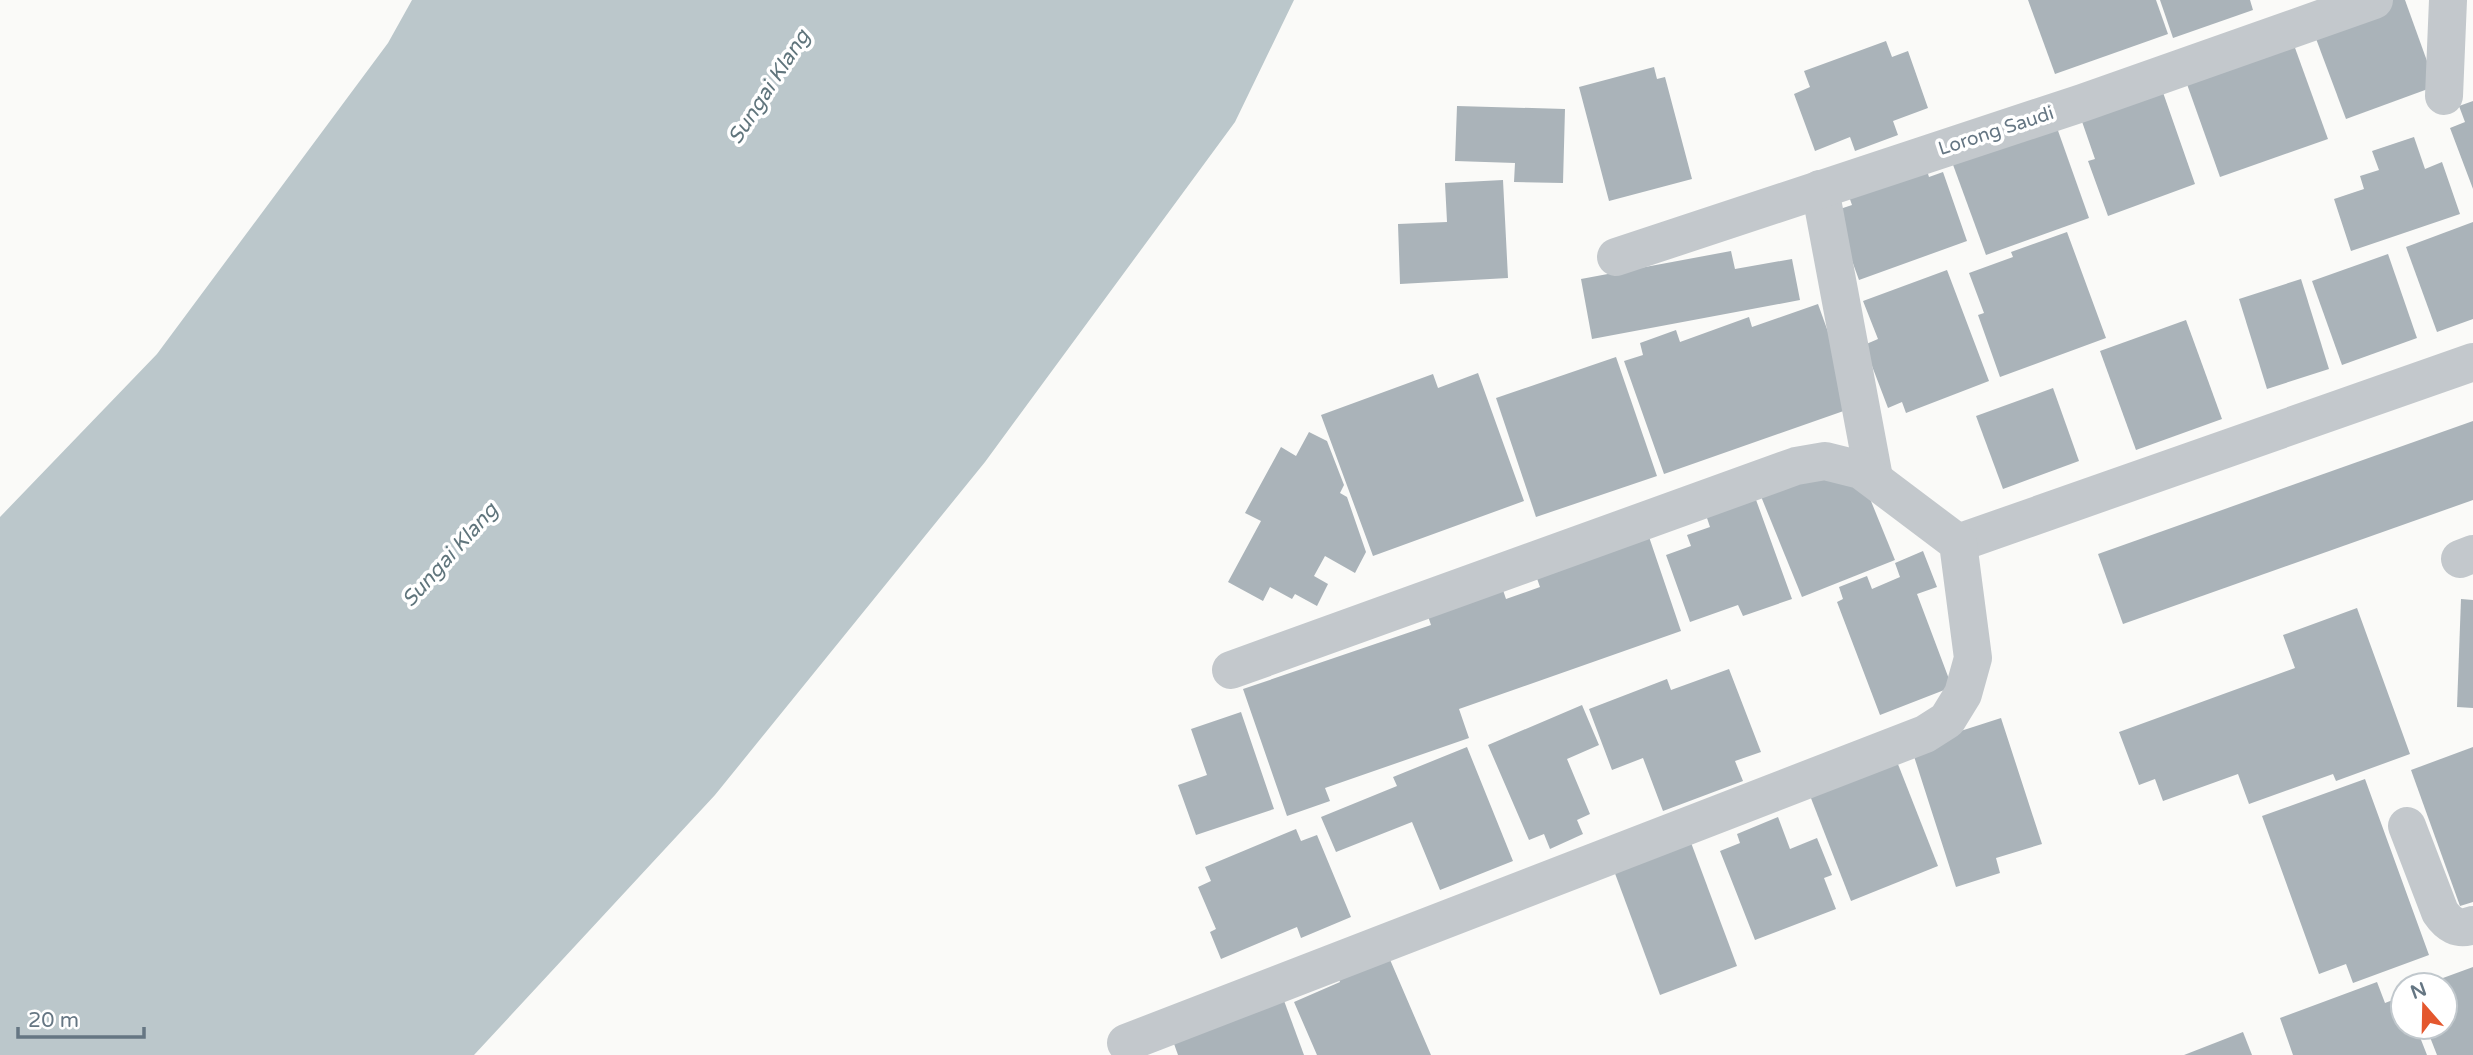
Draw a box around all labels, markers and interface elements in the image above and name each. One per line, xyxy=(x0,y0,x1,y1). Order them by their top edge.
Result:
water label: Sungai Klang xyxy=(723,24,816,149)
street label: Lorong Saudi xyxy=(1935,102,2057,160)
water label: Sungai Klang xyxy=(397,497,504,612)
north arrow xyxy=(2389,971,2459,1041)
text: N xyxy=(2408,978,2429,1004)
scale bar xyxy=(18,996,144,1040)
text: 20 m xyxy=(28,1008,79,1033)

